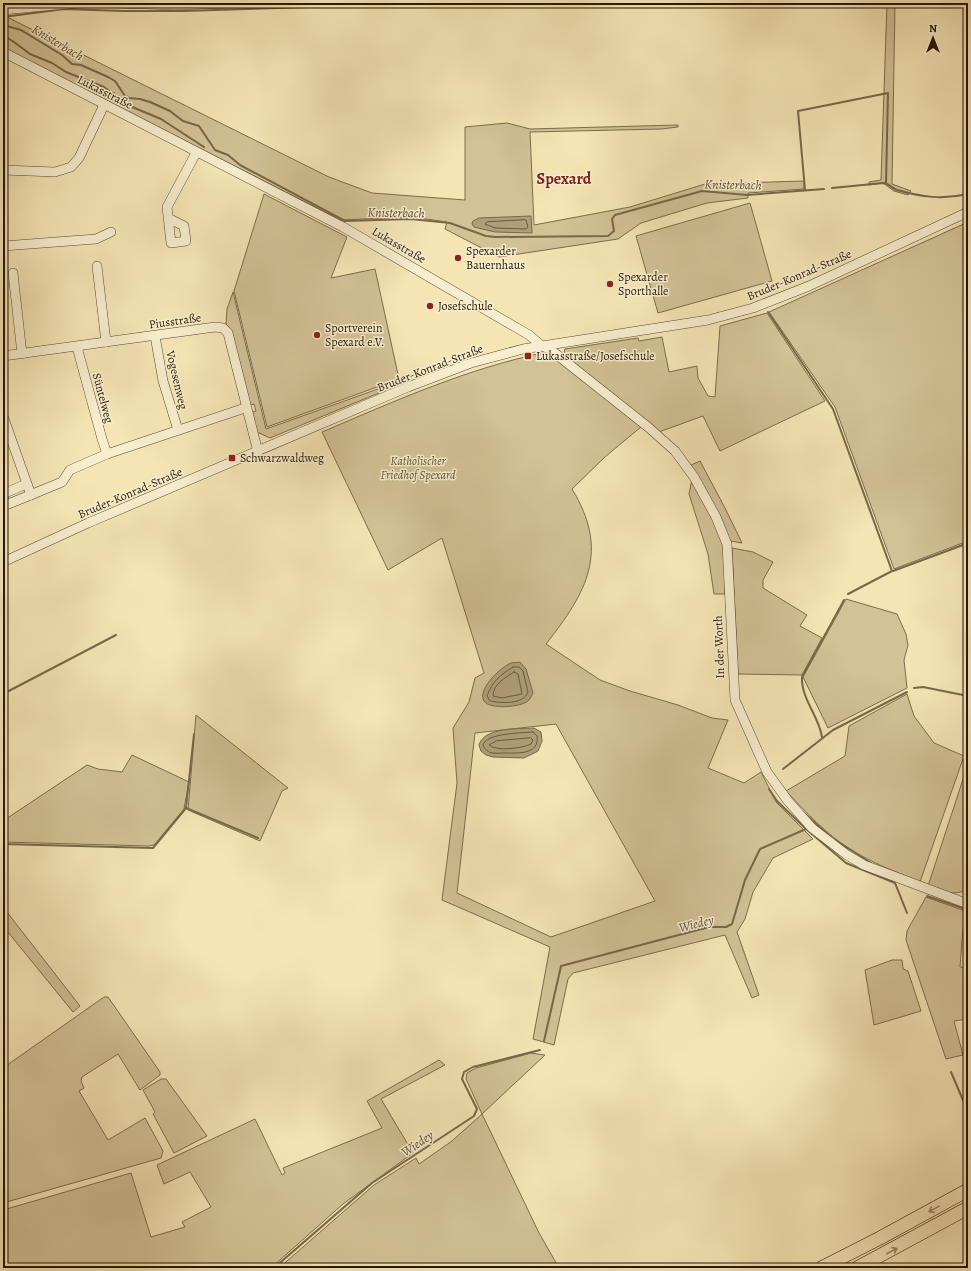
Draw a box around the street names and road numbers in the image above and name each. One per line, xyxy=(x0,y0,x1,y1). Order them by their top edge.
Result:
street label: Lukasstraße xyxy=(75,71,135,113)
street label: Lukasstraße xyxy=(369,223,429,267)
street label: Bruder-Konrad-Straße xyxy=(744,246,854,304)
street label: Piusstraße xyxy=(148,309,202,333)
street label: Bruder-Konrad-Straße xyxy=(375,340,485,396)
street label: Vogesenweg xyxy=(162,348,192,411)
street label: Süntelweg xyxy=(89,371,117,425)
street label: Bruder-Konrad-Straße xyxy=(75,464,185,522)
street label: In der Worth xyxy=(710,615,728,679)

